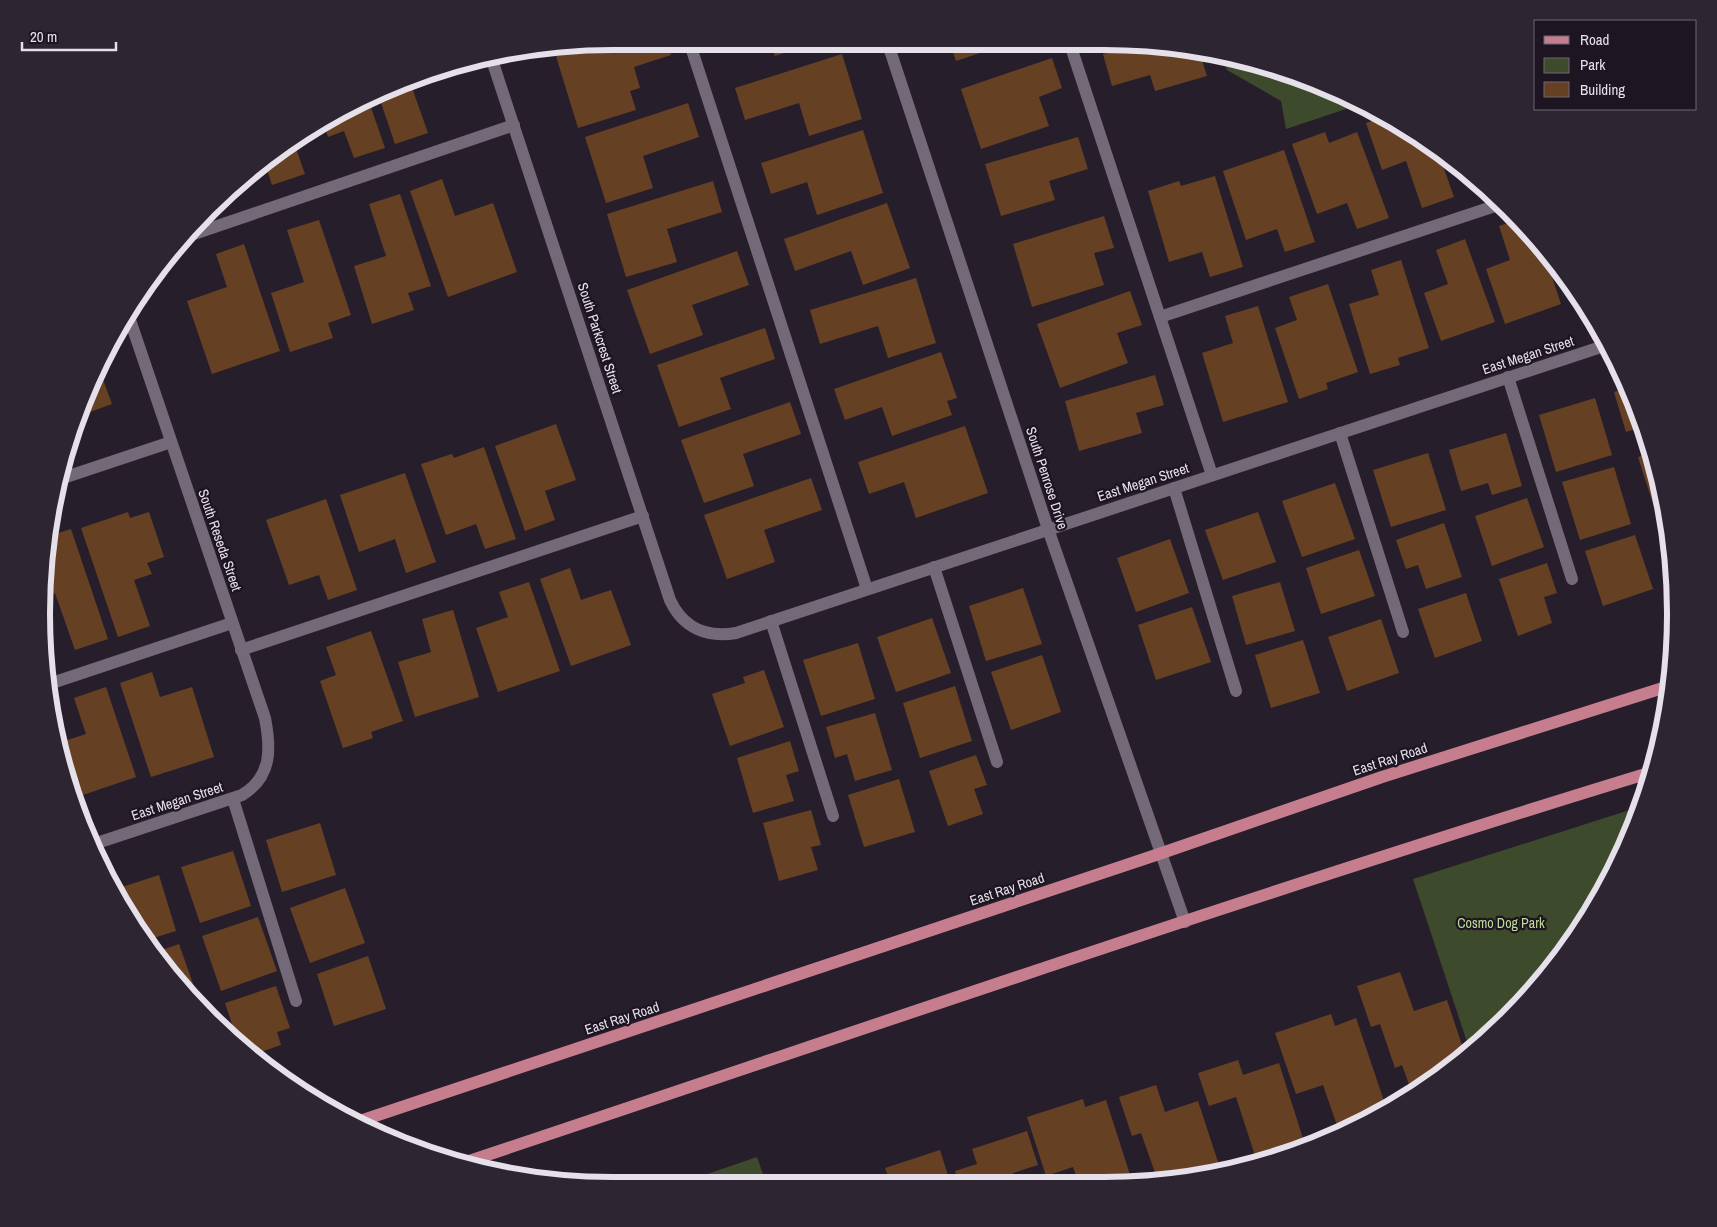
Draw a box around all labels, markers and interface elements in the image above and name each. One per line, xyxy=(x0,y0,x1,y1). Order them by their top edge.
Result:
scale bar xyxy=(22,20,116,52)
legend xyxy=(1534,20,1697,110)
text: 20 m xyxy=(30,26,57,47)
text: Road xyxy=(1580,29,1609,50)
text: Park xyxy=(1580,54,1606,75)
text: Building xyxy=(1580,79,1625,100)
street label: South Parkcrest Street xyxy=(574,280,626,396)
street label: East Megan Street xyxy=(1480,332,1576,378)
street label: South Penrose Drive xyxy=(1022,425,1072,531)
street label: East Megan Street xyxy=(1095,459,1191,505)
street label: South Reseda Street xyxy=(194,487,246,593)
street label: East Ray Road xyxy=(1350,739,1430,779)
street label: East Megan Street xyxy=(129,778,225,824)
street label: East Ray Road xyxy=(967,869,1047,909)
park label: Cosmo Dog Park xyxy=(1457,914,1545,932)
street label: East Ray Road xyxy=(582,998,662,1038)

